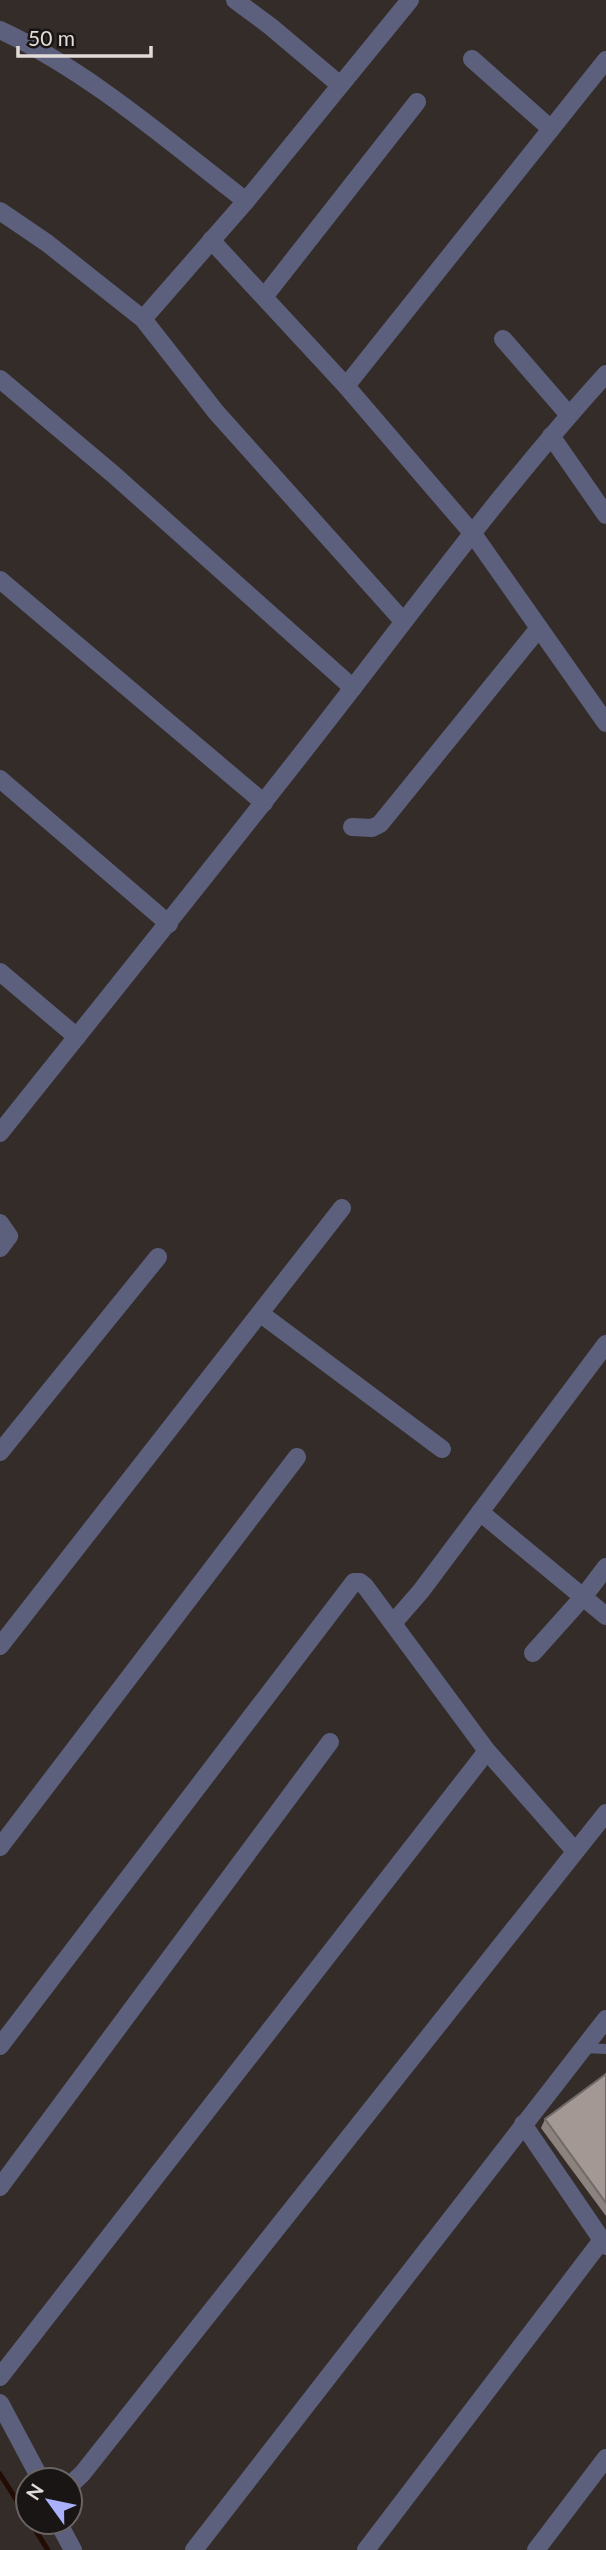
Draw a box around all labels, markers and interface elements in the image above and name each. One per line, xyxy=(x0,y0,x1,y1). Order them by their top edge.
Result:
scale bar xyxy=(18,14,150,58)
text: 50 m xyxy=(28,25,75,50)
north arrow xyxy=(14,2466,84,2536)
text: N xyxy=(21,2479,48,2504)

